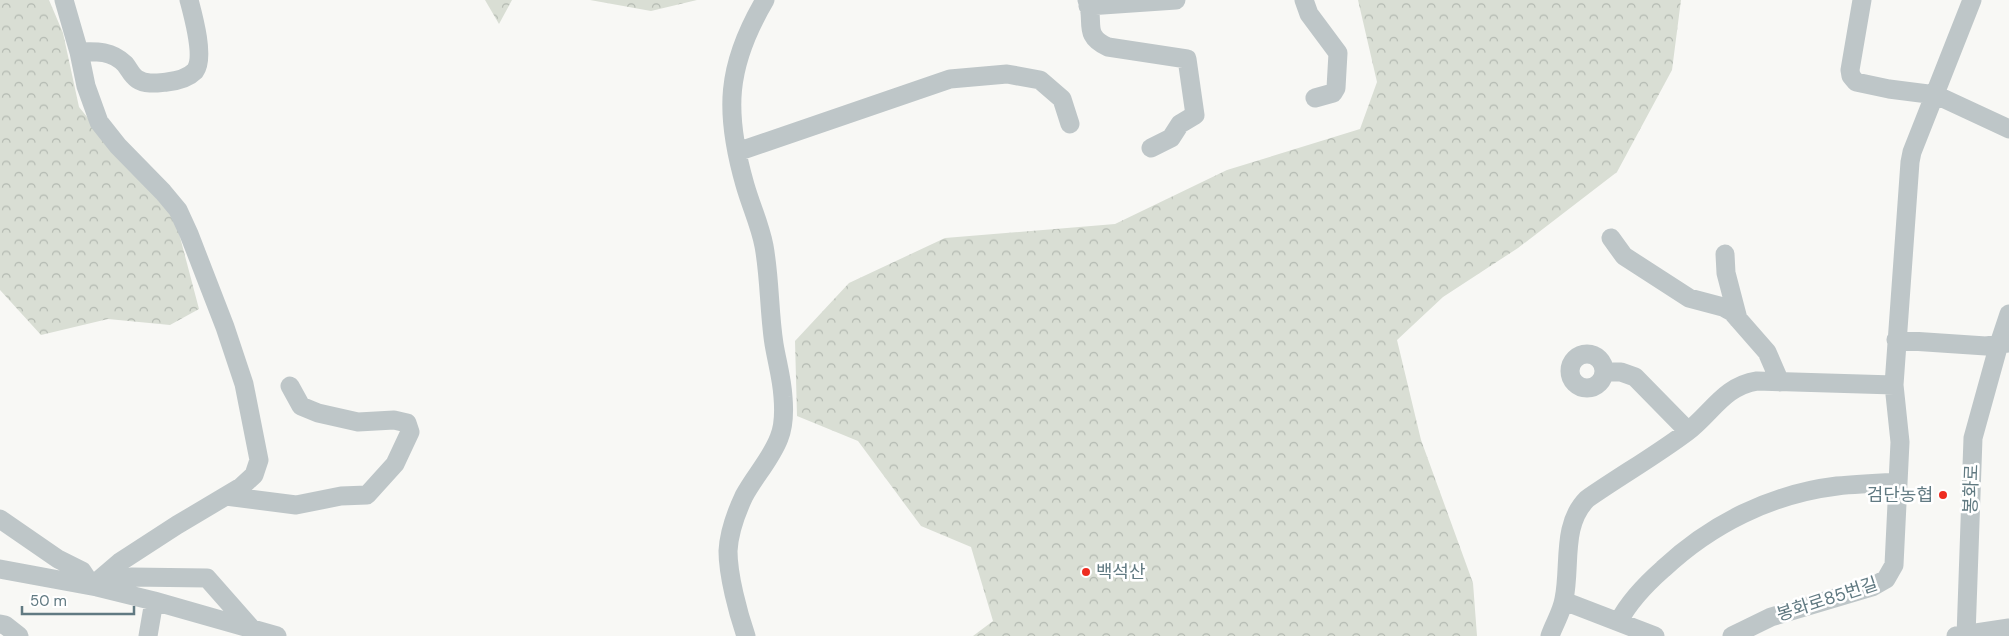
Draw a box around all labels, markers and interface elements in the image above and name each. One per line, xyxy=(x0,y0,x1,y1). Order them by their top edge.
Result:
street label: 봉화로 xyxy=(1958,464,1984,514)
place label: 검단농협 xyxy=(1867,483,1933,507)
marker: 검단농협 xyxy=(1937,489,1949,501)
place label: 백석산 xyxy=(1096,560,1146,584)
marker: 백석산 xyxy=(1080,566,1092,578)
street label: 봉화로85번길 xyxy=(1773,571,1881,627)
scale bar xyxy=(22,584,135,616)
text: 50 m xyxy=(30,591,67,611)

